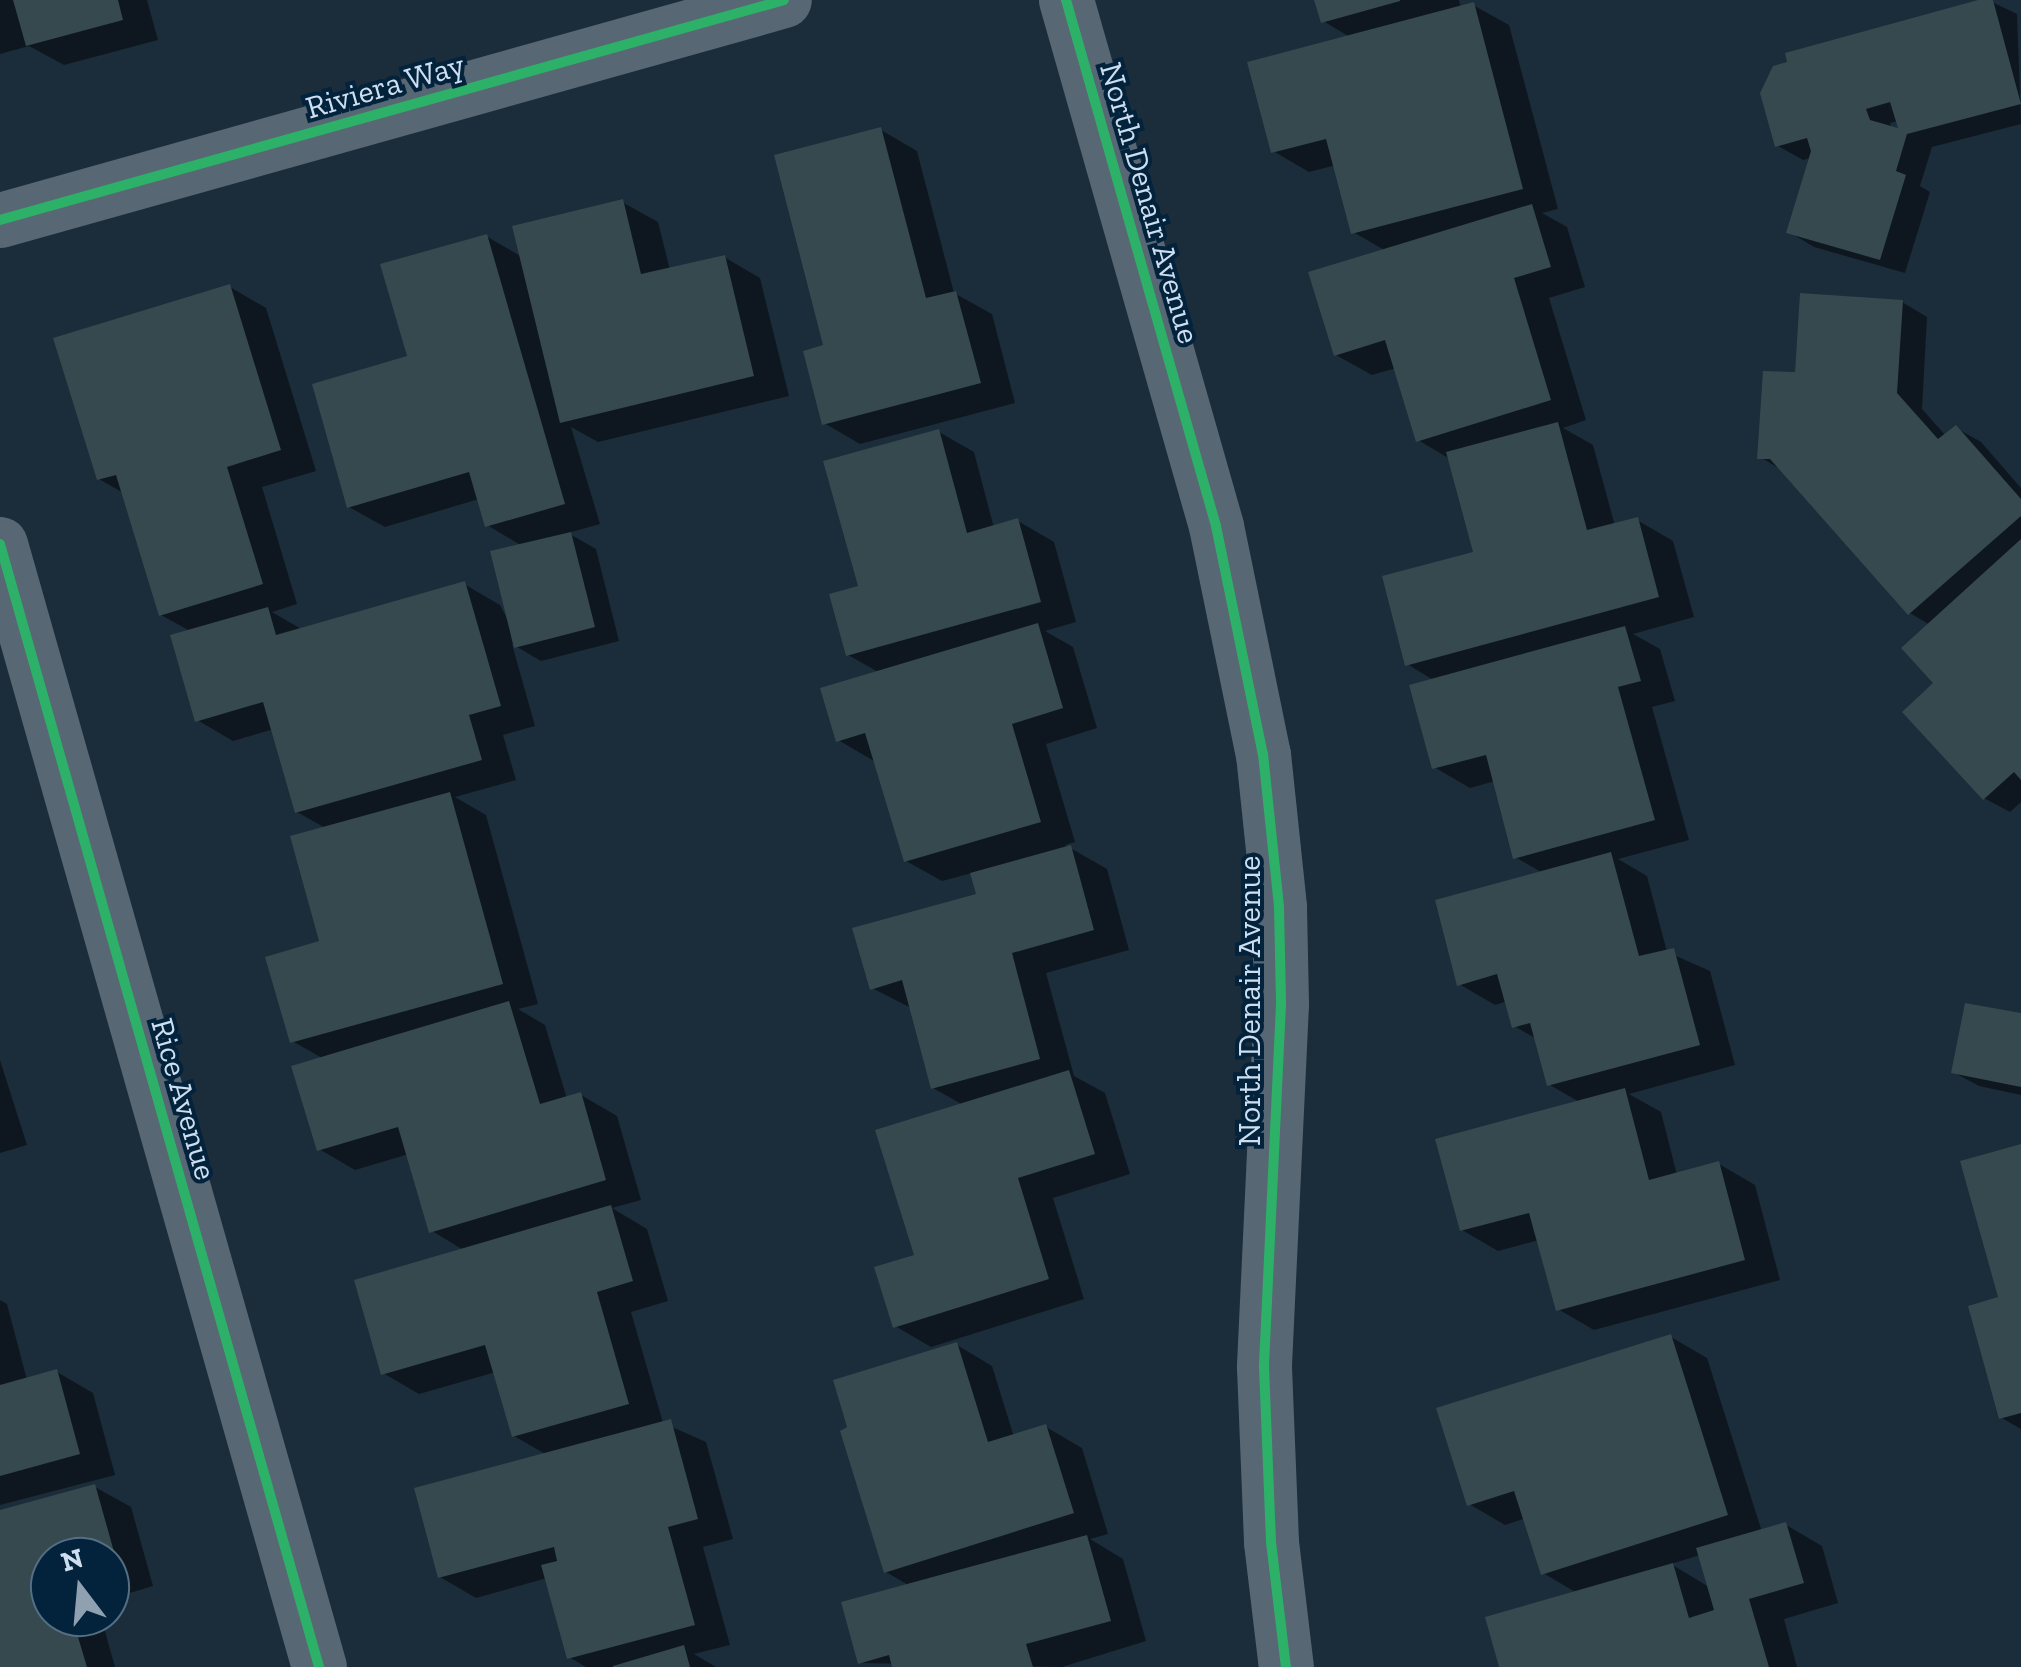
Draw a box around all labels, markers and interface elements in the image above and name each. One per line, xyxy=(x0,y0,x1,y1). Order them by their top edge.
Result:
street label: Riviera Way xyxy=(301,45,469,127)
street label: North Denair Avenue xyxy=(1091,57,1209,349)
street label: North Denair Avenue xyxy=(1230,855,1268,1147)
street label: Rice Avenue xyxy=(143,1013,225,1185)
north arrow xyxy=(30,1537,130,1637)
text: N xyxy=(57,1541,87,1578)

